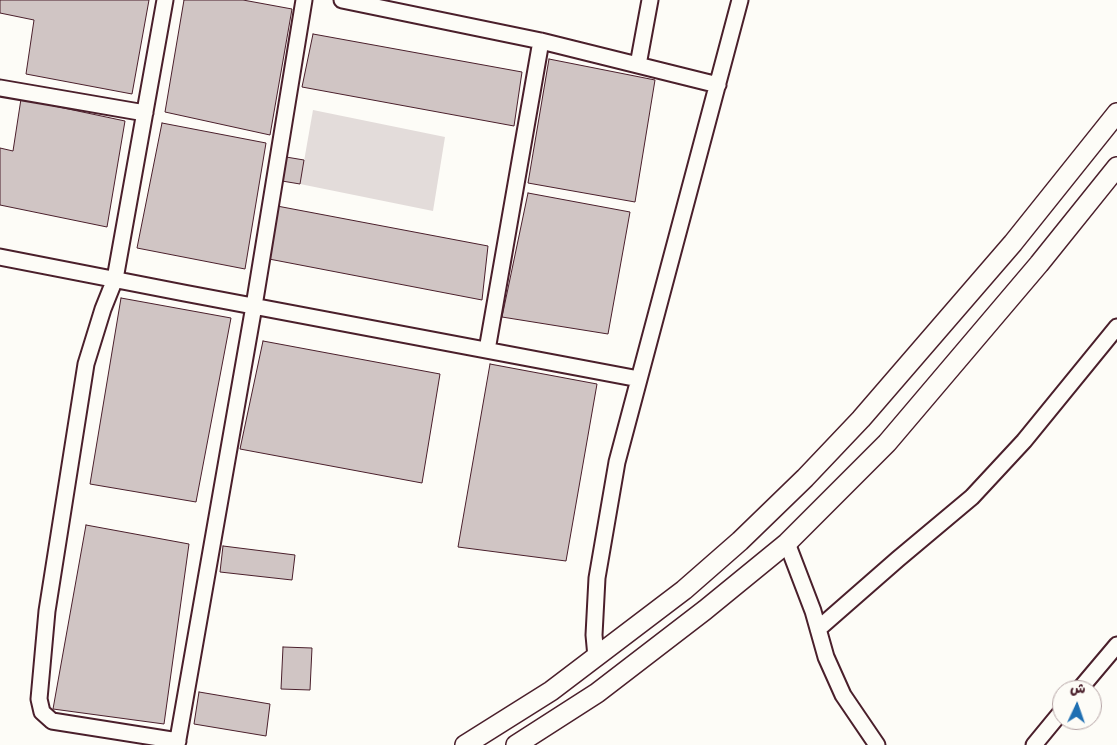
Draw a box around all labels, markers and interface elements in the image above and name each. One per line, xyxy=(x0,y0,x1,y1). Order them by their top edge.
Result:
north arrow xyxy=(1052,680,1102,730)
text: ش xyxy=(1070,682,1086,699)

